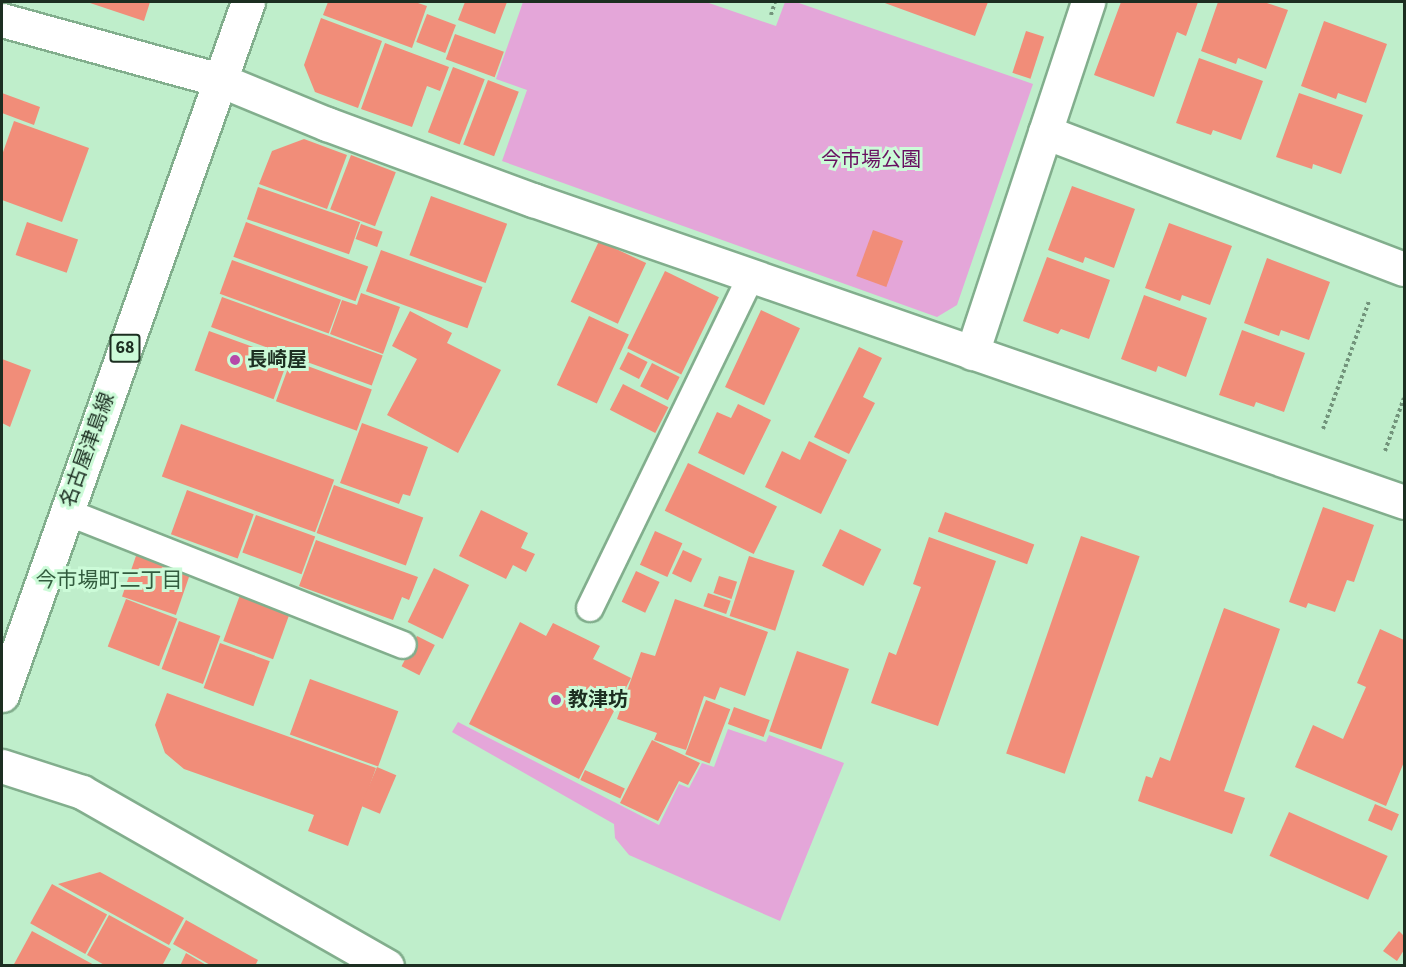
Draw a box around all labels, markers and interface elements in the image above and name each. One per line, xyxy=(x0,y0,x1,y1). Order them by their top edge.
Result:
park label: 今市場公園 xyxy=(821,148,921,172)
road number: 68 xyxy=(108,333,142,363)
place label: 長崎屋 xyxy=(247,348,307,372)
marker: 長崎屋 xyxy=(228,353,242,367)
street label: 名古屋津島線 xyxy=(56,390,120,510)
district label: 今市場町二丁目 xyxy=(36,567,182,593)
place label: 教津坊 xyxy=(568,688,628,712)
marker: 教津坊 xyxy=(549,693,563,707)

